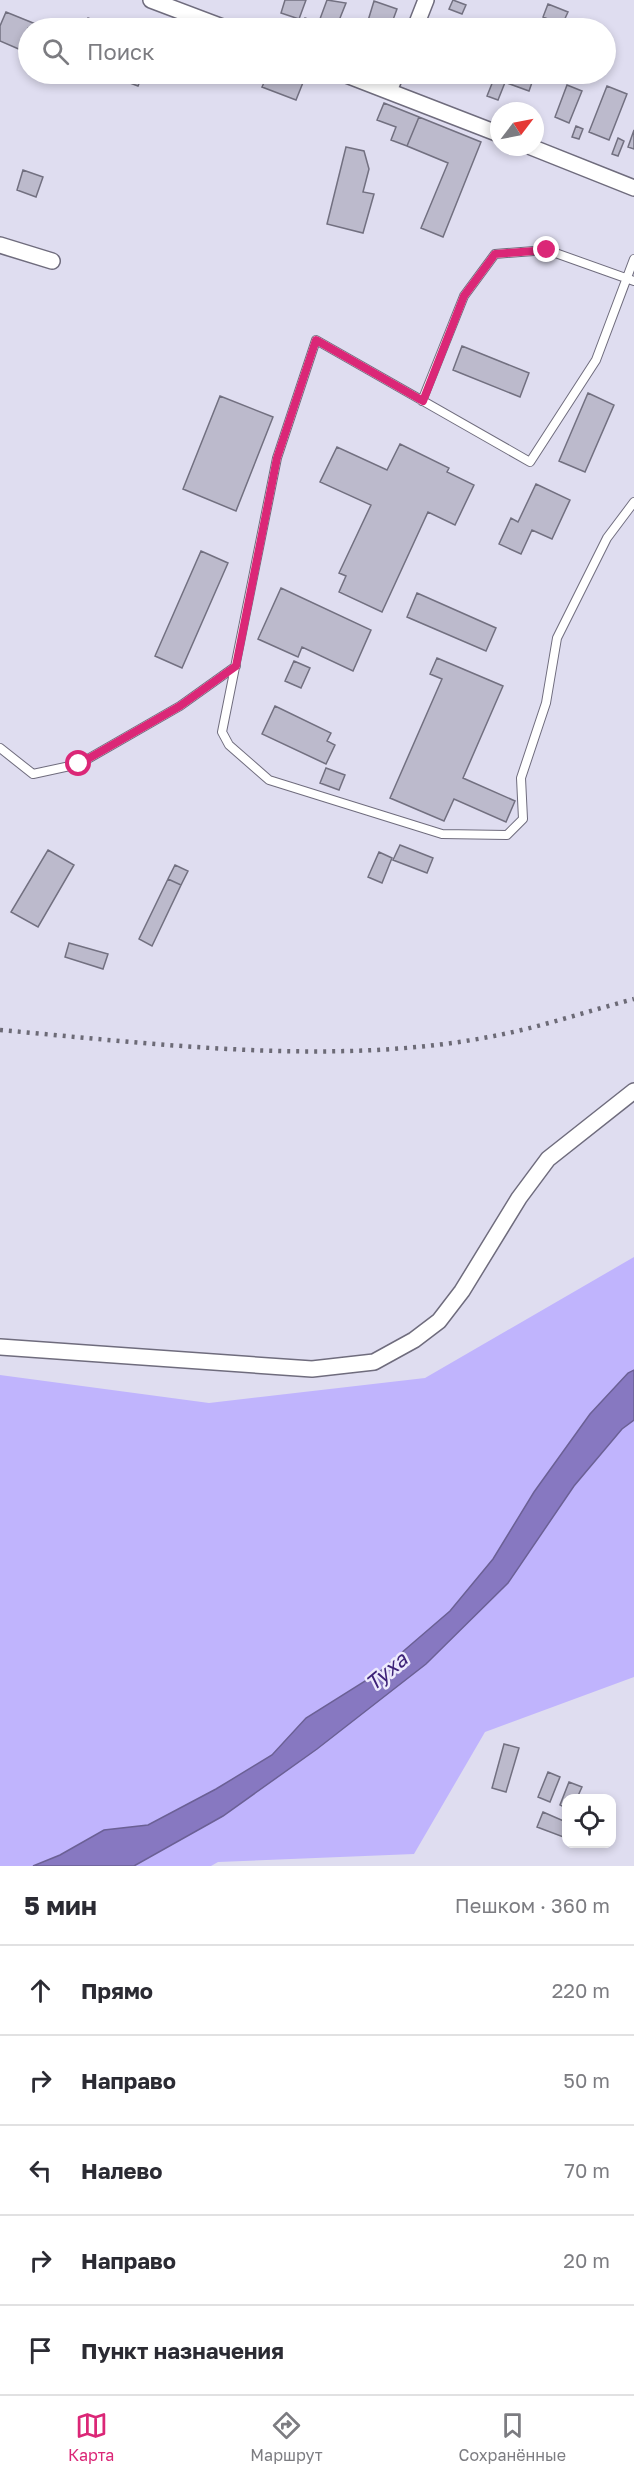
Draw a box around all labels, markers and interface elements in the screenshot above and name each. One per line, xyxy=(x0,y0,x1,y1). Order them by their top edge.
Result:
search box xyxy=(18,18,616,84)
icon: search xyxy=(39,35,72,68)
text: Поиск xyxy=(87,38,155,65)
north arrow xyxy=(490,102,544,156)
route end xyxy=(533,236,559,262)
route start xyxy=(65,750,91,776)
water label: Туха xyxy=(360,1645,413,1696)
map controls xyxy=(562,1794,616,1848)
button: locate xyxy=(562,1794,616,1848)
text: 5 мин xyxy=(24,1890,97,1921)
text: Пешком · 360 m xyxy=(455,1893,610,1917)
icon: ahead xyxy=(24,1974,57,2007)
text: Прямо xyxy=(81,1977,153,2004)
text: 220 m xyxy=(552,1978,610,2002)
icon: right xyxy=(24,2064,57,2097)
text: Направо xyxy=(81,2067,176,2094)
text: 50 m xyxy=(563,2068,610,2092)
icon: left xyxy=(24,2154,57,2187)
text: Налево xyxy=(81,2157,163,2184)
text: 70 m xyxy=(564,2158,610,2182)
icon: right xyxy=(24,2244,57,2277)
text: Направо xyxy=(81,2247,176,2274)
text: 20 m xyxy=(563,2248,610,2272)
icon: arrive xyxy=(24,2334,57,2367)
text: Пункт назначения xyxy=(81,2337,284,2364)
tab: Карта xyxy=(68,2409,114,2465)
tab: Маршрут xyxy=(250,2409,323,2465)
tab: Сохранённые xyxy=(459,2409,566,2465)

